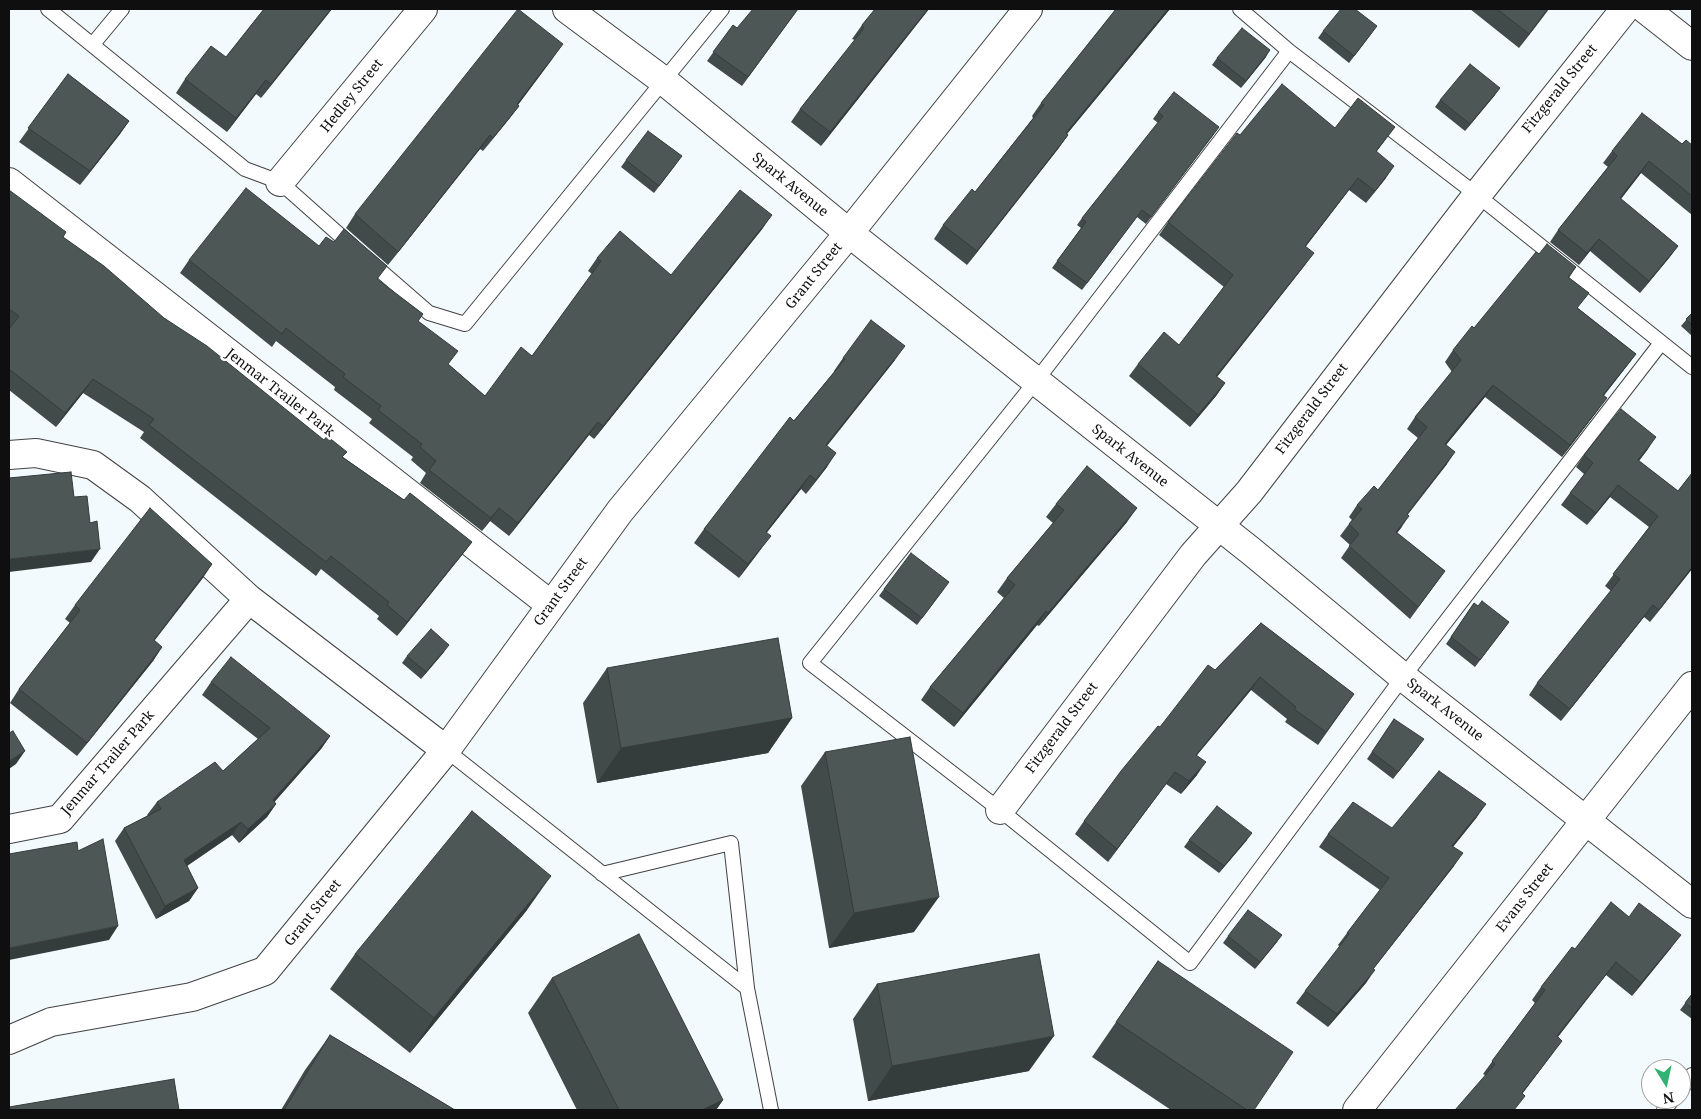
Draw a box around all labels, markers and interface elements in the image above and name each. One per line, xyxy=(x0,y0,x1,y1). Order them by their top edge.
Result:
street label: Fitzgerald Street xyxy=(1519,41,1601,137)
street label: Hedley Street xyxy=(317,56,387,136)
street label: Spark Avenue xyxy=(749,149,831,221)
street label: Grant Street xyxy=(782,239,846,313)
street label: Jenmar Trailer Park xyxy=(222,345,338,441)
street label: Fitzgerald Street xyxy=(1272,360,1352,458)
street label: Spark Avenue xyxy=(1088,421,1172,491)
street label: Grant Street xyxy=(530,554,592,630)
street label: Spark Avenue xyxy=(1403,675,1487,745)
street label: Fitzgerald Street xyxy=(1022,679,1102,777)
street label: Jenmar Trailer Park xyxy=(58,707,158,819)
street label: Evans Street xyxy=(1493,860,1557,936)
street label: Grant Street xyxy=(281,876,345,950)
north arrow xyxy=(1641,1059,1691,1109)
text: N xyxy=(1661,1088,1676,1109)

